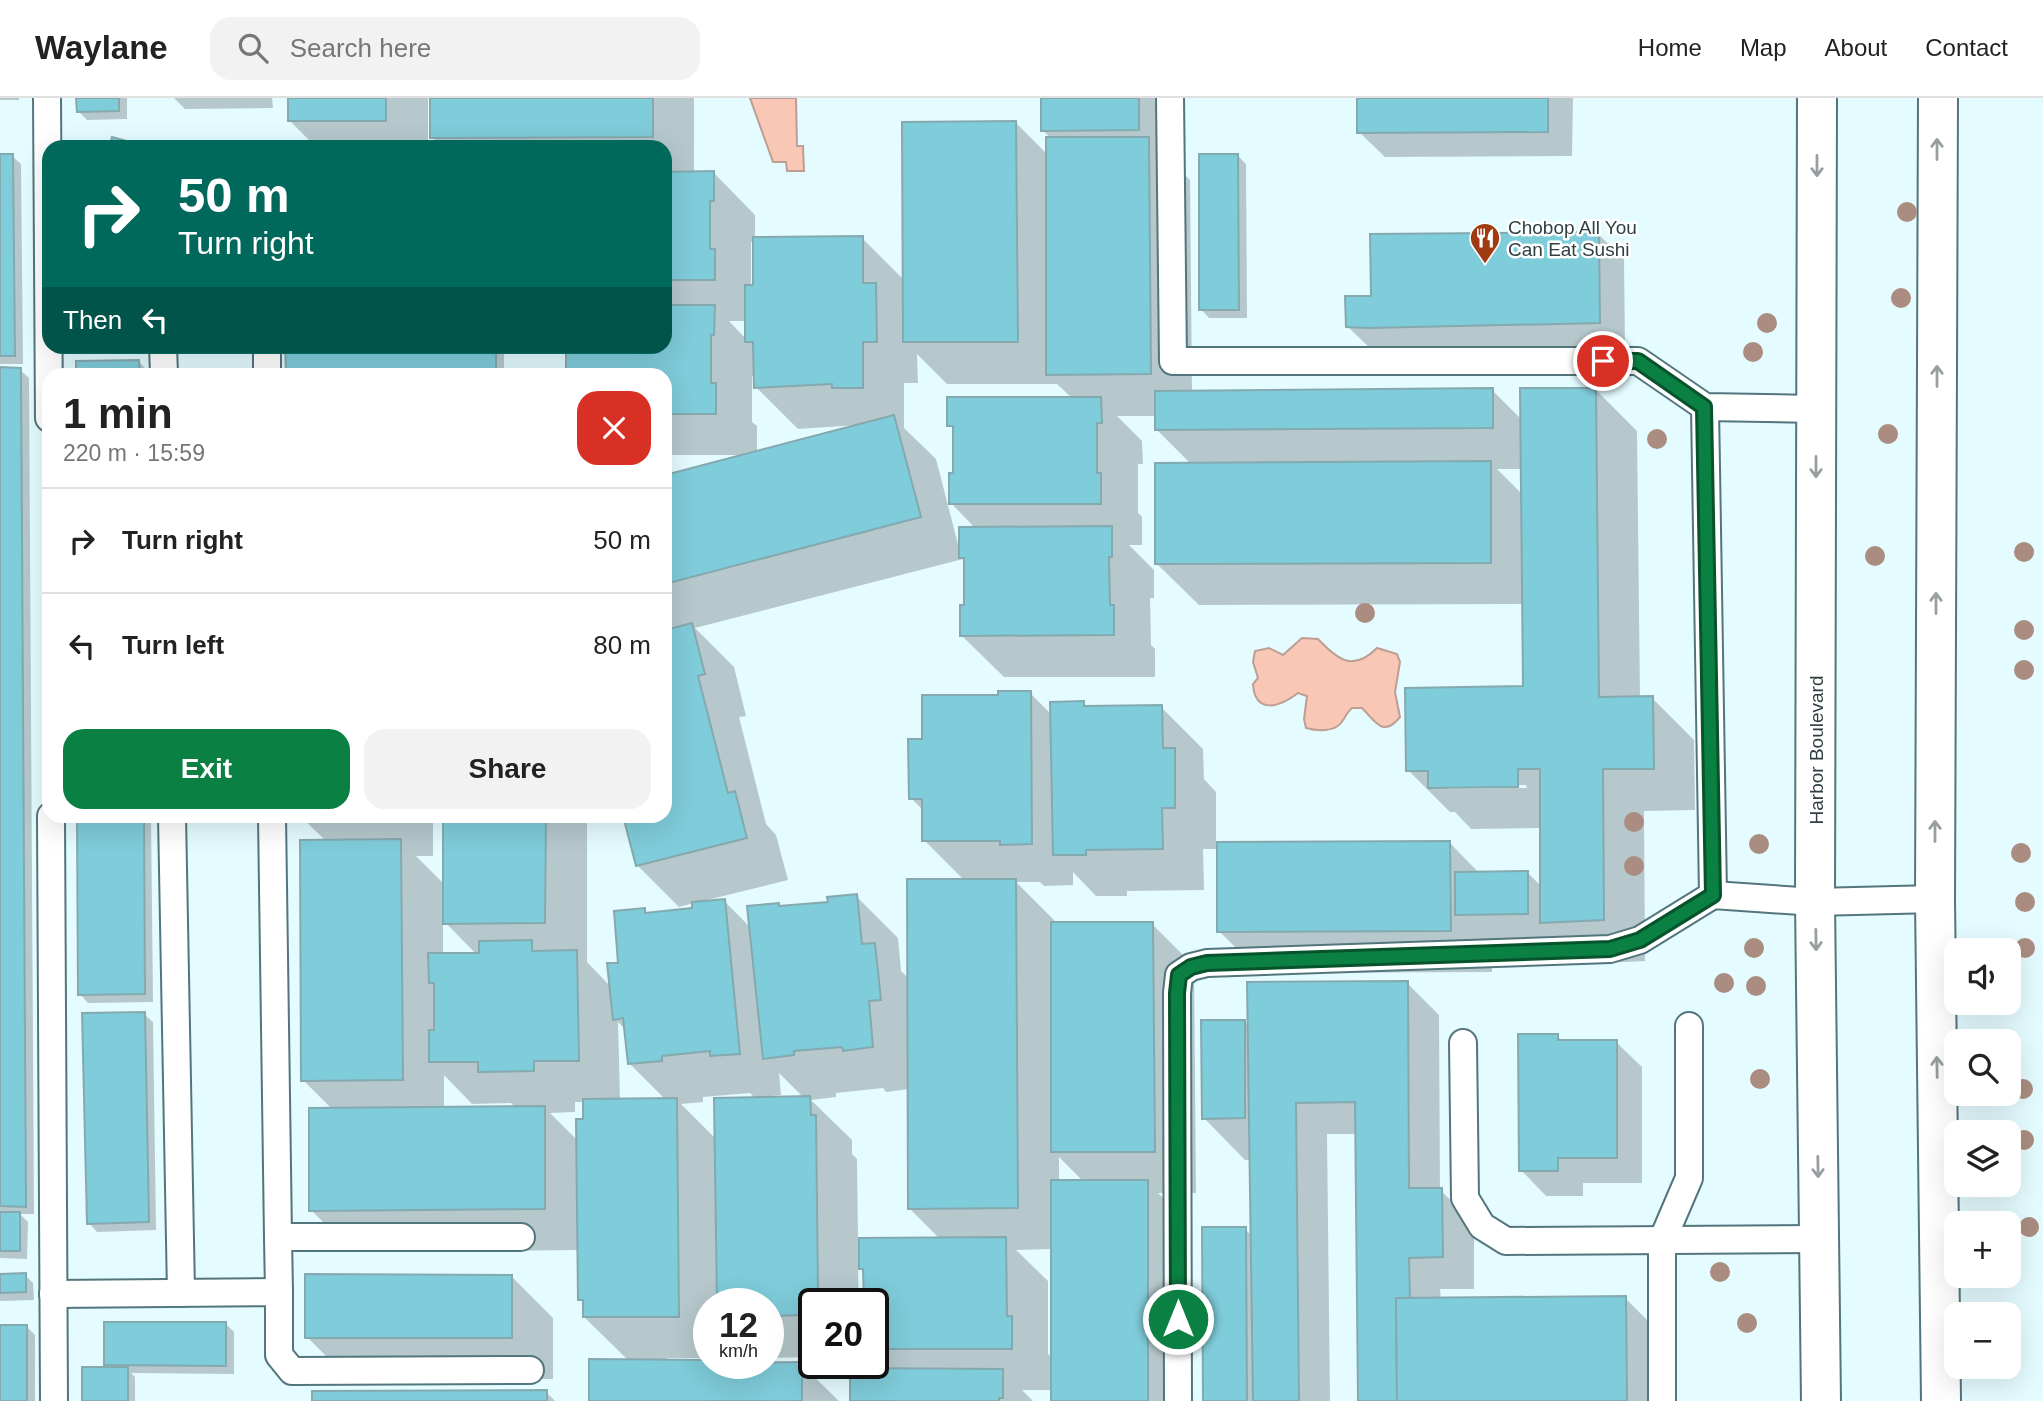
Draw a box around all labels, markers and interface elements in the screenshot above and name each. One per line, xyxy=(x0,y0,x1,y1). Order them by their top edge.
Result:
search box xyxy=(210,17,700,80)
text: Waylane xyxy=(35,29,168,66)
icon: search xyxy=(234,29,272,67)
text: Search here xyxy=(290,33,431,63)
text: Home xyxy=(1638,34,1702,61)
text: Map xyxy=(1740,34,1787,61)
text: About xyxy=(1825,34,1887,61)
text: Contact xyxy=(1925,34,2008,61)
one-way arrow xyxy=(1930,137,1944,160)
one-way arrow xyxy=(1810,154,1824,177)
icon: right xyxy=(63,168,154,259)
text: 50 m xyxy=(178,168,290,222)
place label: Chobop All You Can Eat Sushi xyxy=(1508,217,1637,260)
restaurant icon: Chobop All You Can Eat Sushi xyxy=(1468,221,1502,265)
text: Turn right xyxy=(178,225,314,261)
icon: left xyxy=(136,301,174,339)
text: Then xyxy=(63,305,122,335)
pin xyxy=(1573,331,1633,391)
icon: arrive xyxy=(1584,342,1622,380)
one-way arrow xyxy=(1930,365,1944,388)
text: 1 min xyxy=(63,390,173,437)
button: close xyxy=(577,391,651,465)
text: 220 m · 15:59 xyxy=(63,440,205,466)
one-way arrow xyxy=(1809,455,1823,478)
icon: right xyxy=(63,522,101,560)
text: Turn right xyxy=(122,525,243,555)
text: 50 m xyxy=(593,525,651,555)
one-way arrow xyxy=(1929,592,1943,615)
icon: left xyxy=(63,627,101,665)
text: Turn left xyxy=(122,630,224,660)
text: 80 m xyxy=(593,630,651,660)
street label: Harbor Boulevard xyxy=(1806,676,1827,824)
button: Exit xyxy=(63,729,350,809)
button: Share xyxy=(364,729,651,809)
one-way arrow xyxy=(1928,820,1942,843)
one-way arrow xyxy=(1809,928,1822,951)
map controls xyxy=(1944,938,2021,1379)
button: sound xyxy=(1944,938,2021,1015)
button: search xyxy=(1944,1029,2021,1106)
one-way arrow xyxy=(1930,1056,1944,1079)
button: layers xyxy=(1944,1120,2021,1197)
one-way arrow xyxy=(1811,1155,1825,1178)
button: + xyxy=(1944,1211,2021,1288)
position arrow xyxy=(1141,1282,1215,1356)
speed limit sign: 20 xyxy=(798,1288,889,1379)
button: − xyxy=(1944,1302,2021,1379)
text: 12 xyxy=(719,1305,758,1344)
text: km/h xyxy=(719,1341,758,1361)

